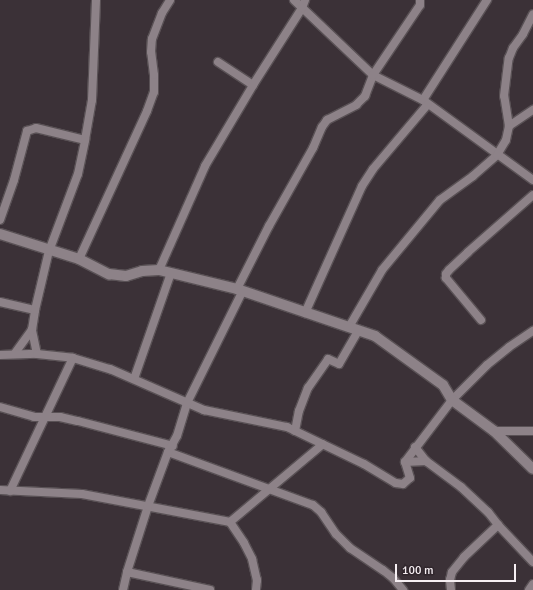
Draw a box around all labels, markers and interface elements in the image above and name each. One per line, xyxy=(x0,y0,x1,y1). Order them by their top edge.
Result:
scale bar xyxy=(397,556,518,582)
text: 100 m xyxy=(402,563,434,578)

